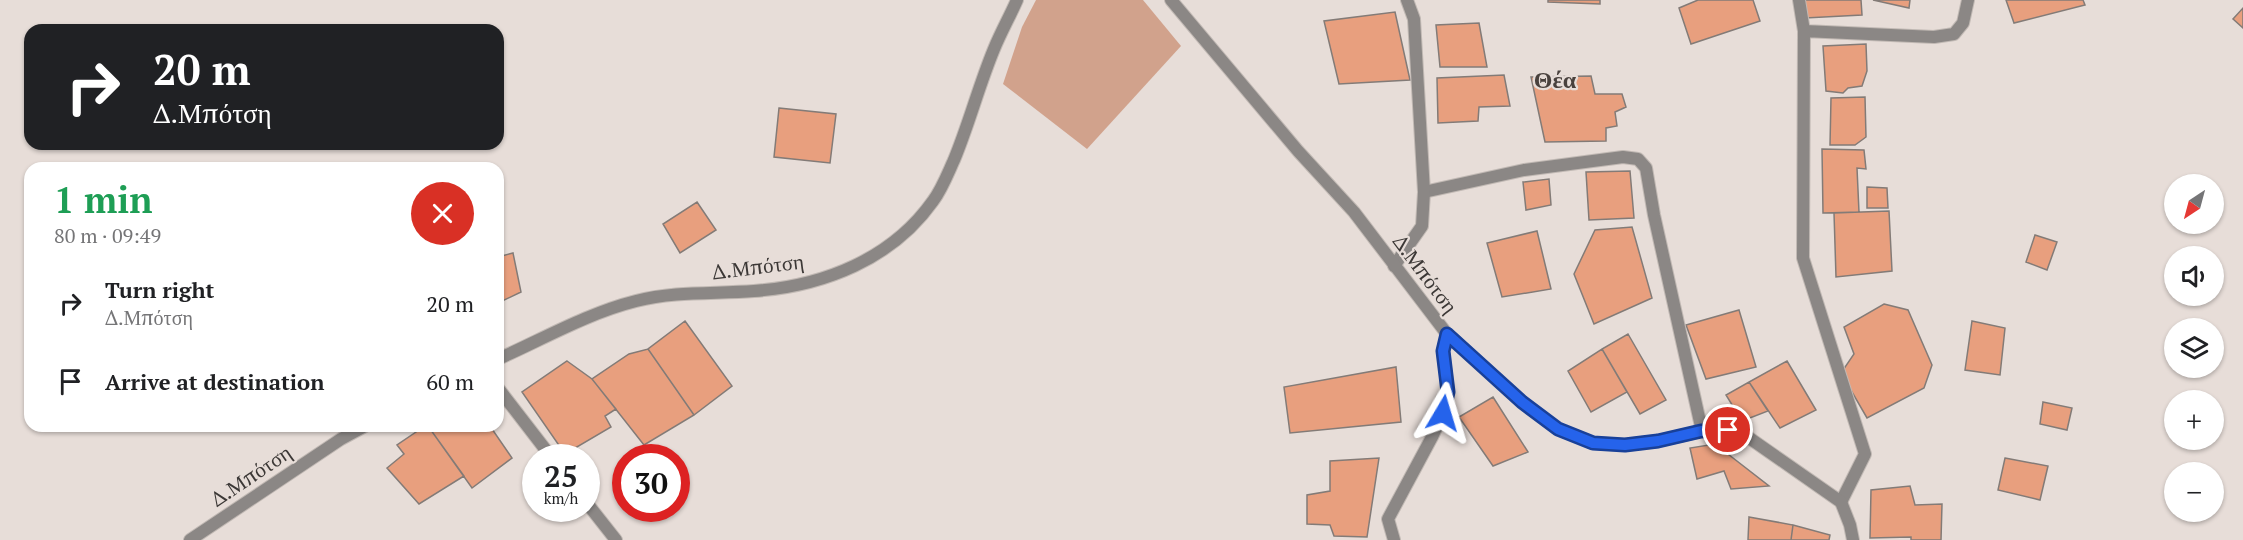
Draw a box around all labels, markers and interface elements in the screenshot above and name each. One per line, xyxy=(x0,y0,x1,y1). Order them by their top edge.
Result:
text: 20 m xyxy=(153,41,251,97)
icon: right xyxy=(54,48,132,126)
district label: Θέα xyxy=(1534,63,1577,95)
text: Δ.Μπότση xyxy=(153,95,272,131)
north arrow xyxy=(2164,174,2224,234)
map controls xyxy=(2164,174,2224,522)
text: 1 min xyxy=(54,176,152,223)
button: close xyxy=(411,182,474,245)
text: 80 m · 09:49 xyxy=(54,222,161,249)
street label: Δ.Μπότση xyxy=(1387,228,1465,319)
street label: Δ.Μπότση xyxy=(710,246,805,286)
button: sound xyxy=(2164,246,2224,306)
text: Turn right xyxy=(105,275,214,304)
icon: right xyxy=(54,287,87,320)
text: 20 m xyxy=(426,289,474,318)
text: Δ.Μπότση xyxy=(105,304,193,331)
button: layers xyxy=(2164,318,2224,378)
icon: arrive xyxy=(54,365,87,398)
text: Arrive at destination xyxy=(105,367,324,396)
text: 60 m xyxy=(426,367,474,396)
position arrow xyxy=(1411,381,1475,445)
button: + xyxy=(2164,390,2224,450)
pin xyxy=(1702,404,1753,455)
icon: arrive xyxy=(1711,413,1744,446)
street label: Δ.Μπότση xyxy=(204,438,297,513)
speed limit sign: 30 xyxy=(612,444,690,522)
text: 25 xyxy=(544,456,578,496)
button: − xyxy=(2164,462,2224,522)
text: km/h xyxy=(544,488,578,508)

